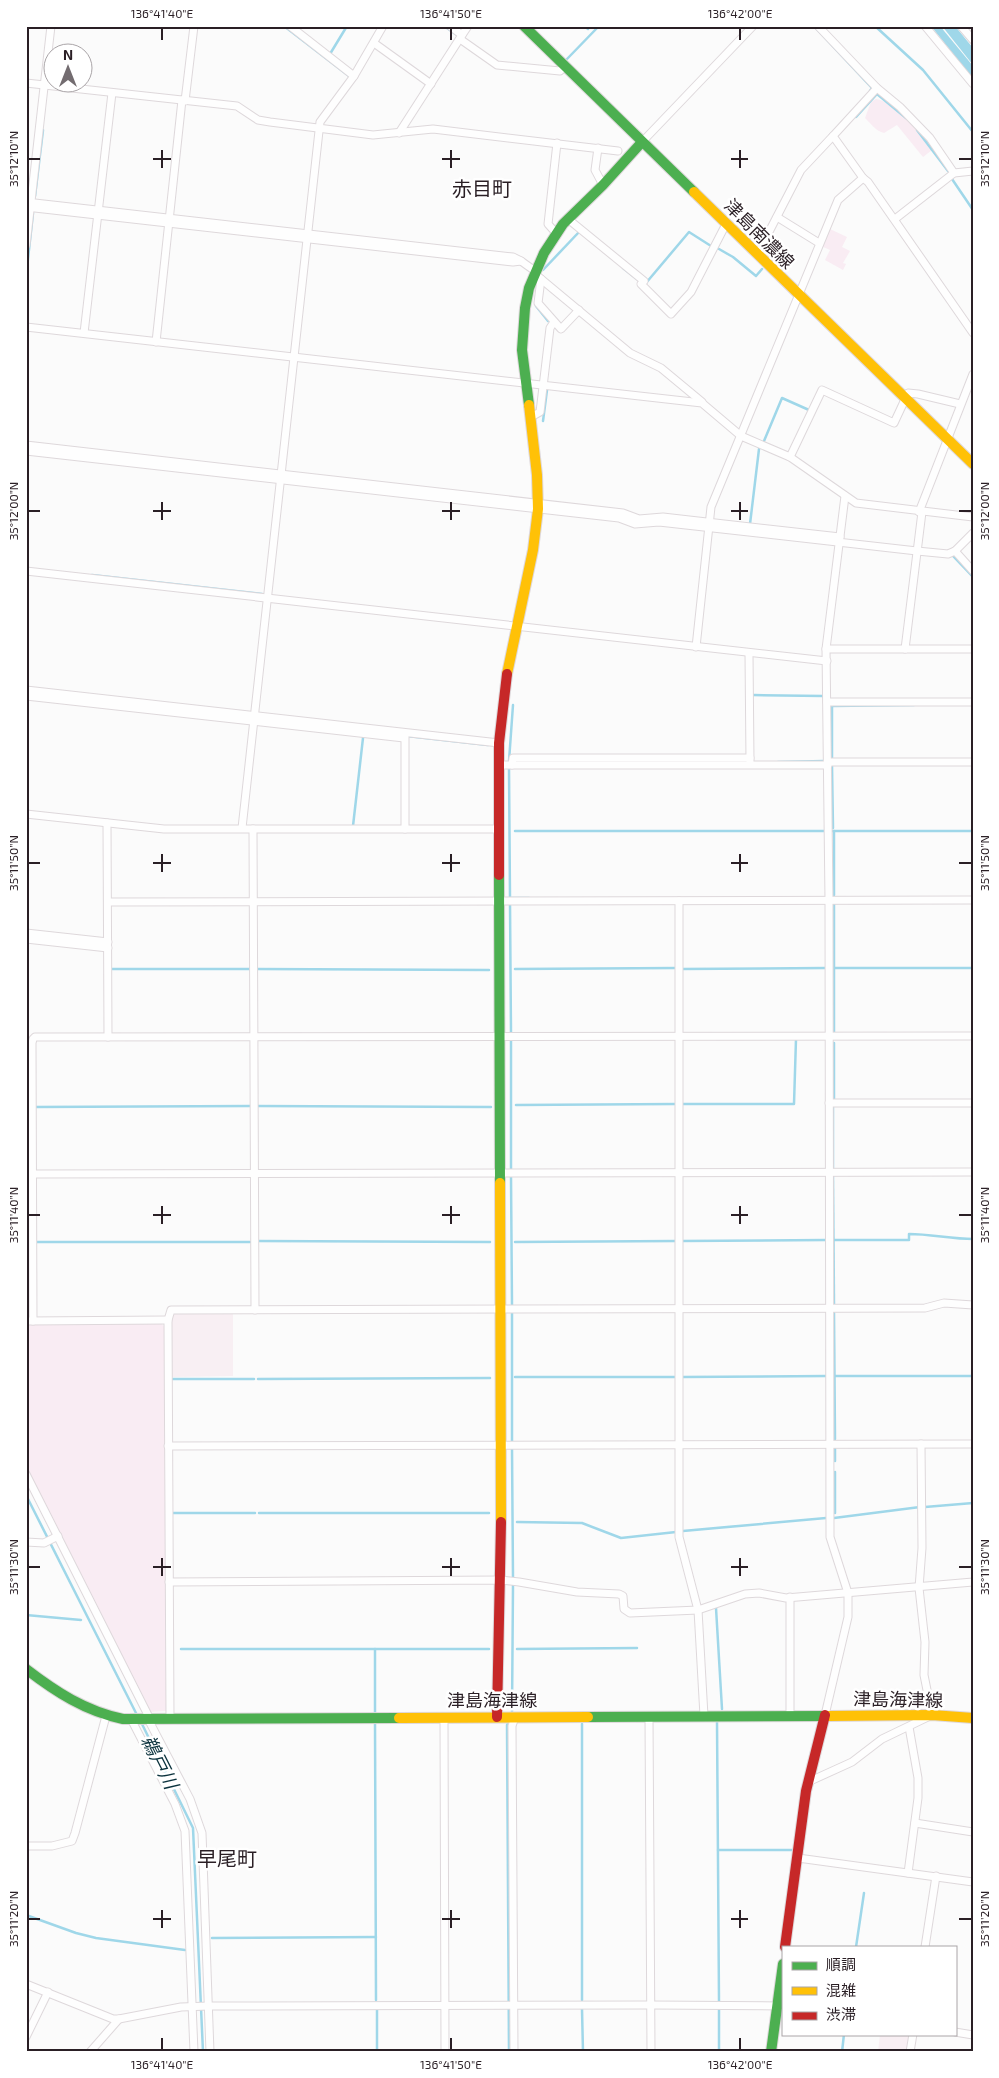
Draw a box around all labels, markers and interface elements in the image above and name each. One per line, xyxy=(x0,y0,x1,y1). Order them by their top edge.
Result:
text: 136°41'40"E xyxy=(131,6,194,20)
text: 136°41'50"E xyxy=(420,6,482,20)
text: 136°42'00"E xyxy=(708,6,773,20)
north arrow xyxy=(42,42,92,92)
text: N xyxy=(63,46,73,63)
text: 35°12'10"N xyxy=(6,131,20,187)
text: 35°12'10"N xyxy=(977,131,991,187)
district label: 赤目町 xyxy=(452,176,512,200)
street label: 津島南濃線 xyxy=(720,194,799,273)
text: 35°12'00"N xyxy=(6,482,20,540)
text: 35°12'00"N xyxy=(977,482,991,540)
text: 35°11'50"N xyxy=(6,835,20,891)
text: 35°11'50"N xyxy=(977,835,991,891)
text: 35°11'40"N xyxy=(6,1187,20,1243)
text: 35°11'40"N xyxy=(977,1187,991,1243)
text: 35°11'30"N xyxy=(6,1539,20,1595)
text: 35°11'30"N xyxy=(977,1539,991,1595)
street label: 津島海津線 xyxy=(853,1687,943,1711)
street label: 津島海津線 xyxy=(447,1689,537,1711)
water label: 鵜戸川 xyxy=(137,1731,185,1794)
district label: 早尾町 xyxy=(197,1846,257,1870)
text: 35°11'20"N xyxy=(6,1891,20,1947)
text: 35°11'20"N xyxy=(977,1891,991,1947)
legend xyxy=(782,1946,956,2036)
text: 順調 xyxy=(826,1955,856,1973)
text: 混雑 xyxy=(826,1981,856,1999)
text: 渋滞 xyxy=(826,2005,856,2023)
text: 136°41'40"E xyxy=(131,2057,194,2071)
text: 136°41'50"E xyxy=(420,2057,482,2071)
text: 136°42'00"E xyxy=(708,2057,773,2071)

